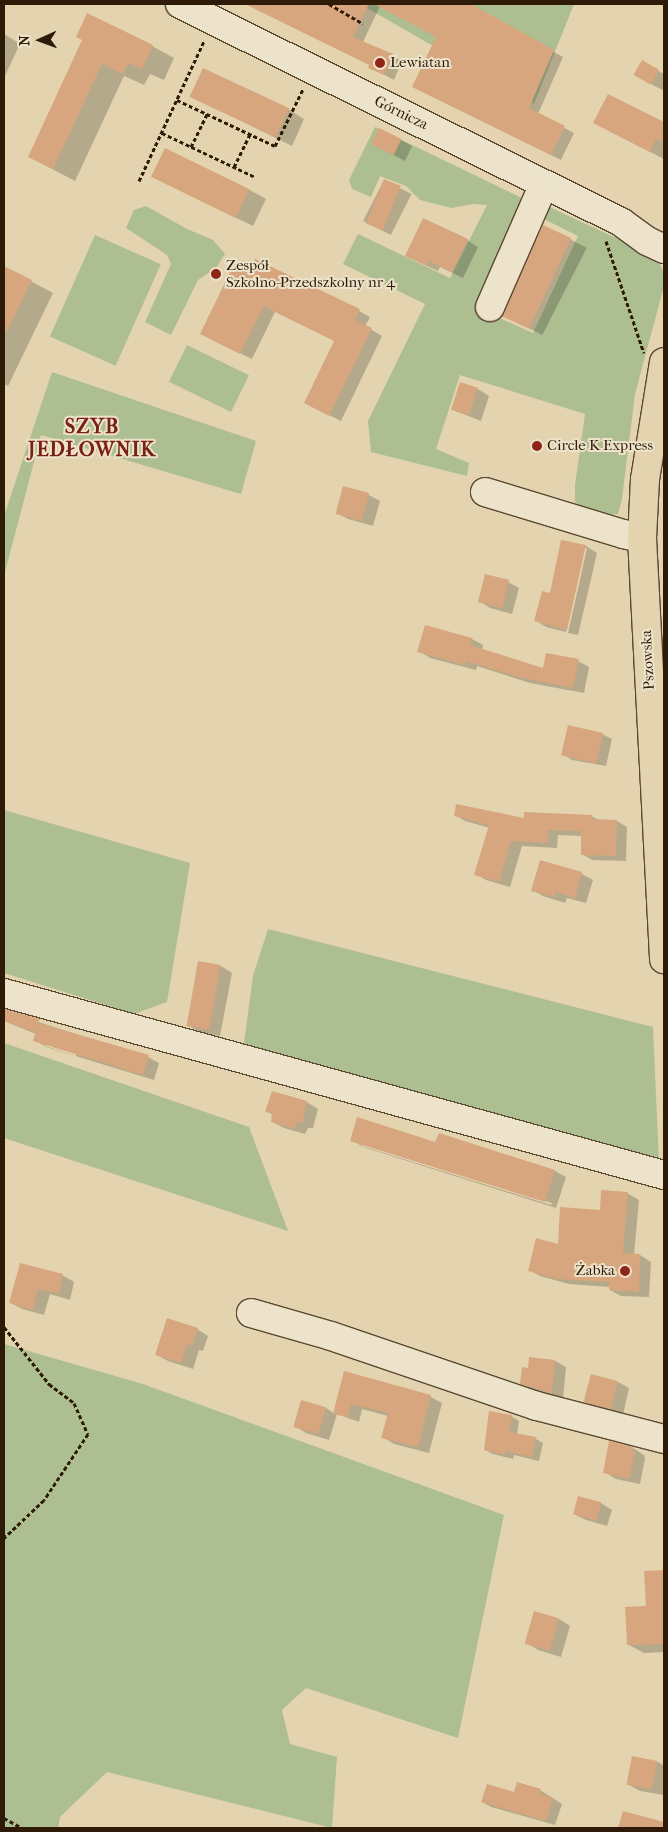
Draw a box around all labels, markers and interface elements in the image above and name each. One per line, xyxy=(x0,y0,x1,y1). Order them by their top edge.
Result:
north arrow xyxy=(15,15,65,65)
text: N xyxy=(16,35,33,46)
place label: Lewiatan xyxy=(390,54,450,72)
marker: Lewiatan xyxy=(374,57,386,69)
street label: Górnicza xyxy=(371,92,431,134)
place label: Zespół Szkolno-Przedszkolny nr 4 xyxy=(226,256,395,291)
marker: Zespół Szkolno-Przedszkolny nr 4 xyxy=(210,268,222,280)
district label: SZYB JEDŁOWNIK xyxy=(27,415,157,462)
place label: Circle K Express xyxy=(547,437,653,455)
marker: Circle K Express xyxy=(531,440,543,452)
street label: Pszowska xyxy=(637,630,659,690)
place label: Żabka xyxy=(576,1262,615,1280)
marker: Żabka xyxy=(619,1265,631,1277)

